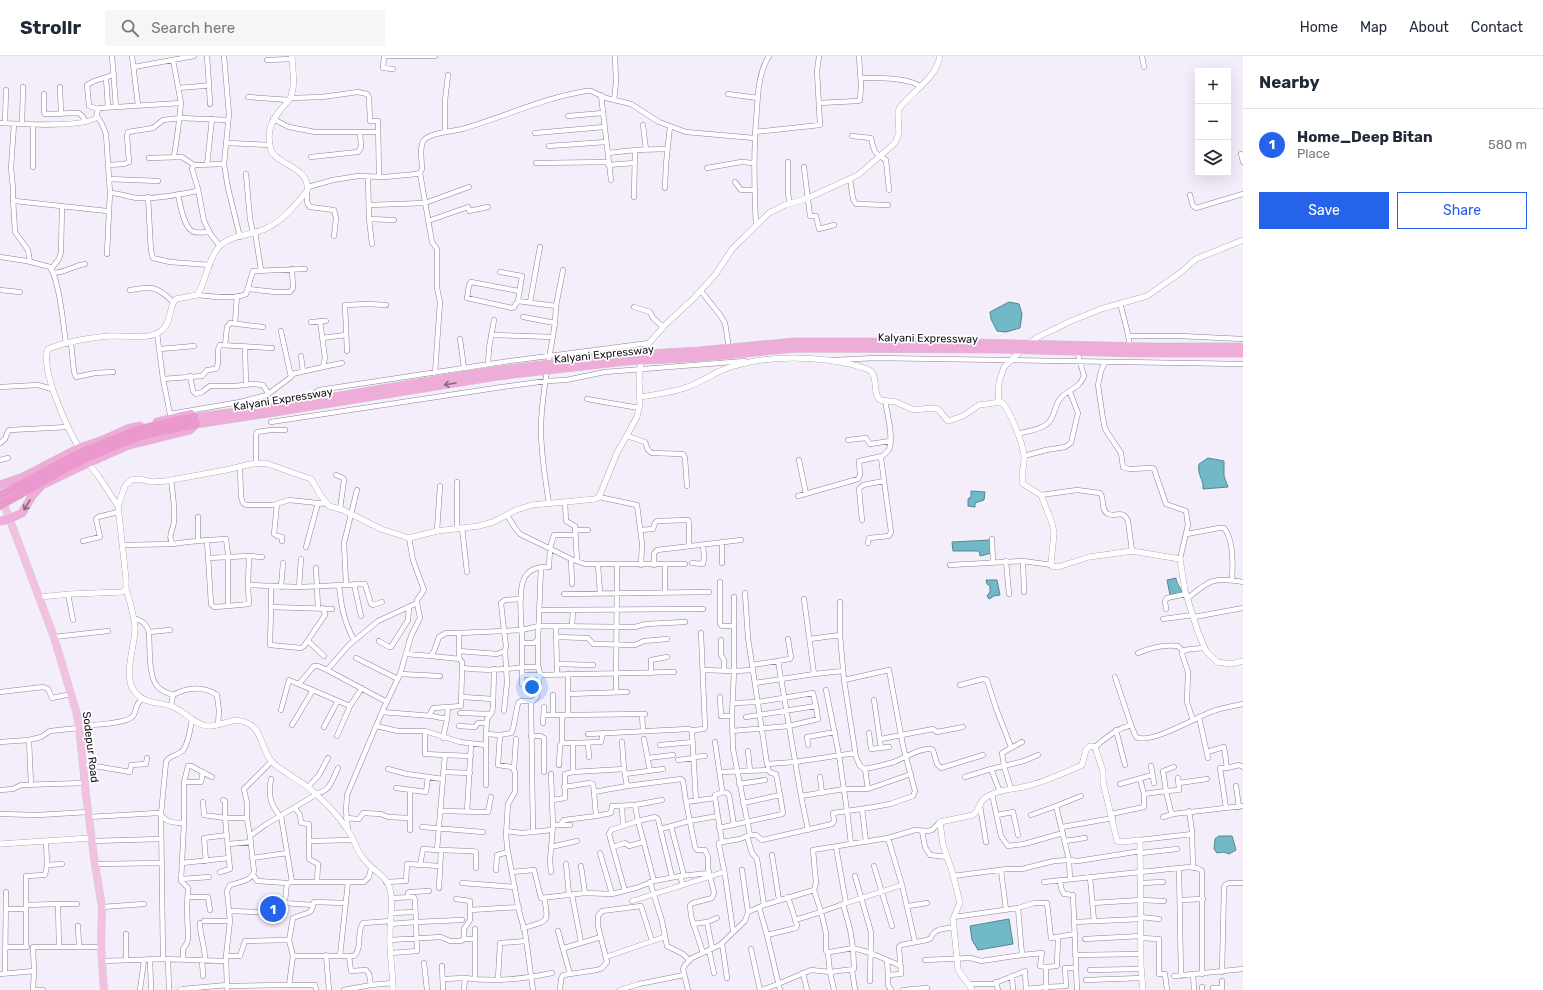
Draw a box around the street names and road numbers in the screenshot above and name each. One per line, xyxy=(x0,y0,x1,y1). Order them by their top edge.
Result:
street label: Kalyani Expressway xyxy=(878,331,978,346)
street label: Kalyani Expressway xyxy=(553,343,655,366)
street label: Kalyani Expressway xyxy=(232,385,334,414)
street label: Sodepur Road xyxy=(80,711,101,783)

